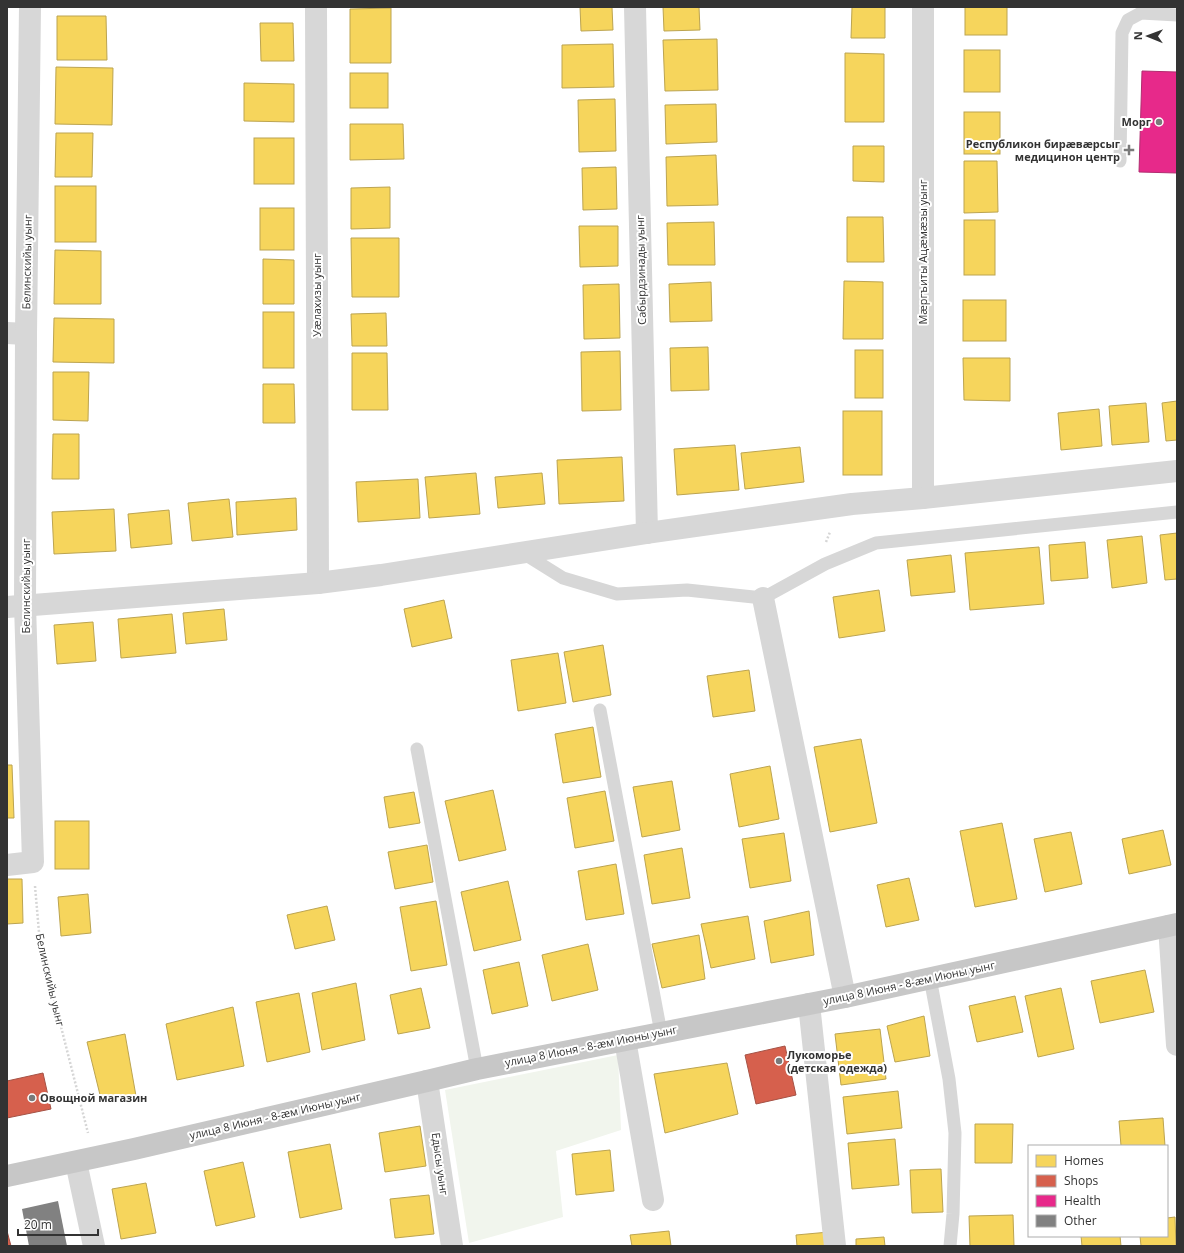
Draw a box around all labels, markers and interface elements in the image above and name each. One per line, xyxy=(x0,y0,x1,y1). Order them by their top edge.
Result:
north arrow xyxy=(1128,16,1168,56)
text: N xyxy=(1130,31,1145,40)
place label: Морг xyxy=(1122,114,1151,129)
marker: Морг xyxy=(1154,117,1164,127)
place label: Республикон бирæвæрсыг медицинон центр xyxy=(966,136,1120,164)
marker: Республикон бирæвæрсыг медицинон центр xyxy=(1123,144,1135,156)
street label: Мӕргъиты Ацӕмӕзы уынг xyxy=(915,179,930,325)
street label: Белинскийы уынг xyxy=(18,214,35,310)
street label: Сабырдзинады уынг xyxy=(632,215,649,325)
street label: Уӕлахизы уынг xyxy=(309,253,324,337)
street label: Белинскийы уынг xyxy=(18,538,33,634)
street label: Белинскийы уынг xyxy=(32,932,69,1028)
street label: улица 8 Июня - 8-ӕм Июны уынг xyxy=(822,957,996,1008)
street label: улица 8 Июня - 8-ӕм Июны уынг xyxy=(503,1021,679,1070)
place label: Лукоморье (детская одежда) xyxy=(787,1047,887,1075)
marker: Лукоморье (детская одежда) xyxy=(774,1056,784,1066)
street label: улица 8 Июня - 8-ӕм Июны уынг xyxy=(188,1088,362,1143)
place label: Овощной магазин xyxy=(40,1090,147,1105)
marker: Овощной магазин xyxy=(27,1093,37,1103)
street label: Едысы уынг xyxy=(429,1132,452,1196)
legend xyxy=(1028,1145,1168,1237)
text: Homes xyxy=(1064,1152,1104,1169)
text: Shops xyxy=(1064,1172,1099,1189)
text: Health xyxy=(1064,1192,1101,1209)
scale bar xyxy=(18,1211,98,1237)
text: Other xyxy=(1064,1212,1097,1229)
text: 20 m xyxy=(24,1216,52,1233)

